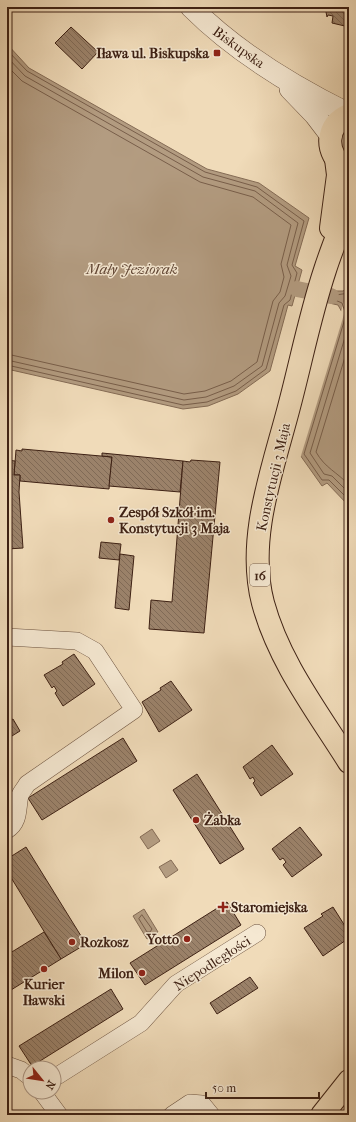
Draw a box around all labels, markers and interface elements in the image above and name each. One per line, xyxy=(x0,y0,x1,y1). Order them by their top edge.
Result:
street label: Biskupska xyxy=(209,23,268,72)
place label: Iława ul. Biskupska xyxy=(96,45,210,62)
marker: Iława ul. Biskupska xyxy=(212,48,222,58)
water label: Mały Jeziorak xyxy=(85,260,178,278)
street label: Konstytucji 3 Maja xyxy=(253,421,294,533)
place label: Zespół Szkół im. Konstytucji 3 Maja xyxy=(119,504,230,537)
marker: Zespół Szkół im. Konstytucji 3 Maja xyxy=(106,515,116,525)
road number: 16 xyxy=(250,564,270,586)
place label: Żabka xyxy=(204,811,241,829)
marker: Żabka xyxy=(191,815,201,825)
place label: Staromiejska xyxy=(231,899,308,916)
marker: Staromiejska xyxy=(218,902,228,912)
place label: Yotto xyxy=(146,931,179,948)
street label: Niepodległości xyxy=(171,932,254,995)
place label: Rozkosz xyxy=(80,934,129,951)
marker: Yotto xyxy=(182,934,192,944)
marker: Rozkosz xyxy=(67,937,77,947)
marker: Kurier Iławski xyxy=(39,964,49,974)
place label: Milon xyxy=(97,965,135,982)
marker: Milon xyxy=(137,968,147,978)
place label: Kurier Iławski xyxy=(23,976,66,1009)
north arrow xyxy=(22,1060,62,1100)
scale bar xyxy=(206,1074,319,1100)
text: N xyxy=(42,1078,58,1092)
text: 50 m xyxy=(212,1081,236,1095)

